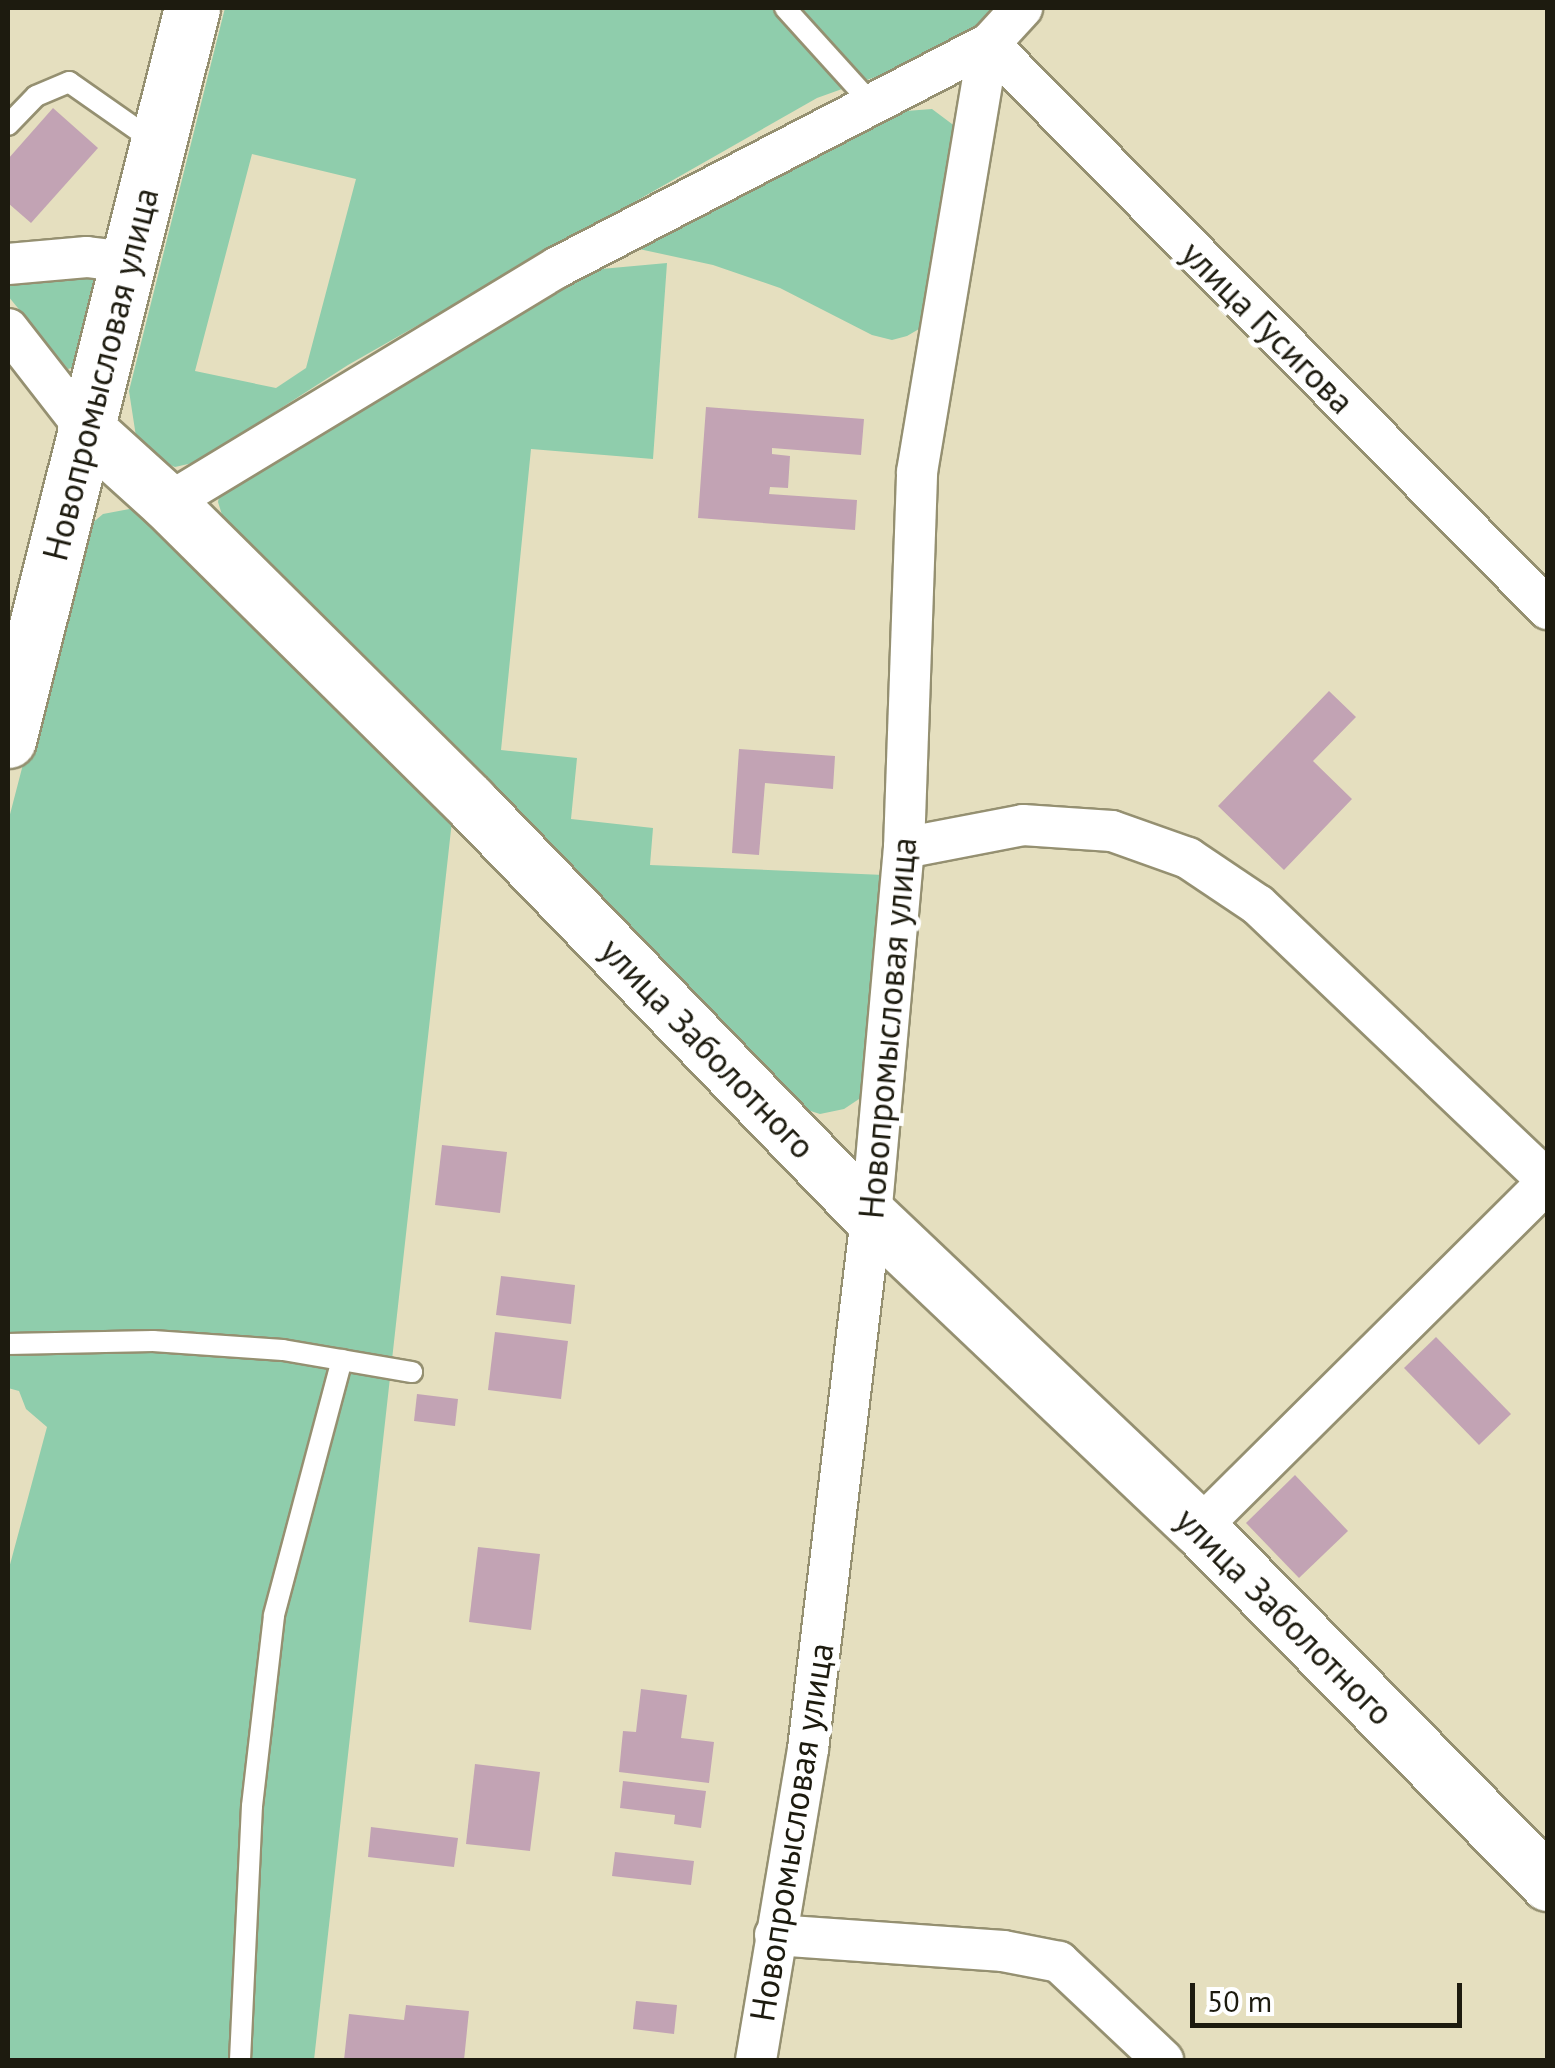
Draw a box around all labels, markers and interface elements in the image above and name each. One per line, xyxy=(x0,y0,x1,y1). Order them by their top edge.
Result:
street label: Новопромысловая улица xyxy=(33,183,167,565)
street label: улица Гусигова xyxy=(1173,232,1363,422)
street label: Новопромысловая улица xyxy=(849,836,925,1220)
street label: улица Заболотного xyxy=(592,929,824,1167)
street label: улица Заболотного xyxy=(1167,1498,1403,1734)
street label: Новопромысловая улица xyxy=(740,1640,842,2024)
scale bar xyxy=(1195,1963,1468,2025)
text: 50 m xyxy=(1207,1981,1272,2020)

